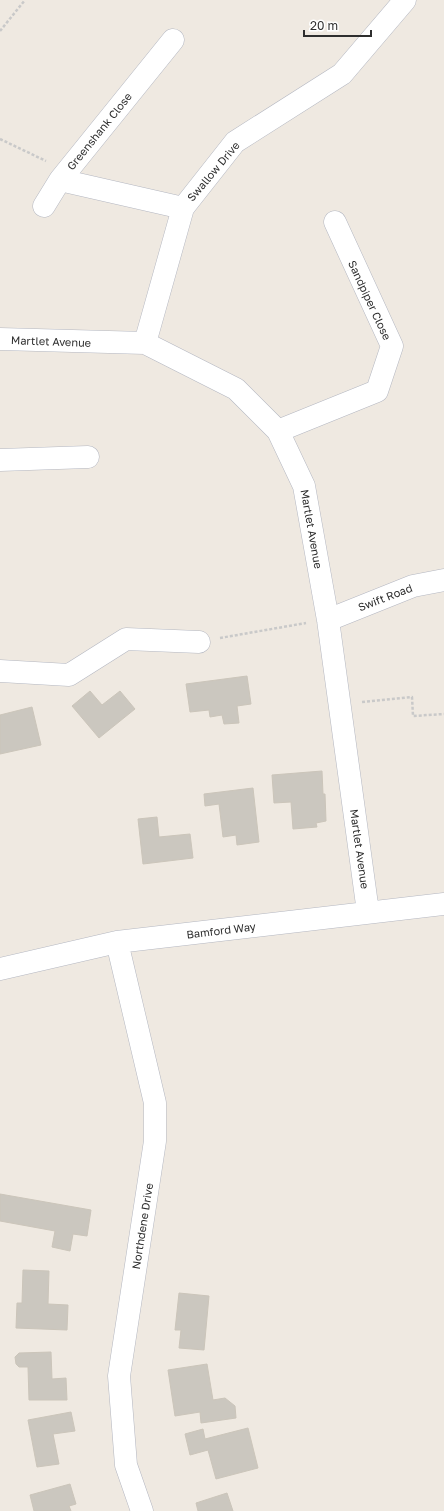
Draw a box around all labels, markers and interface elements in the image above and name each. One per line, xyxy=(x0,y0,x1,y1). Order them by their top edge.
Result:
scale bar xyxy=(304,12,371,38)
text: 20 m xyxy=(310,18,338,33)
street label: Greenshank Close xyxy=(64,90,134,172)
street label: Swallow Drive xyxy=(184,138,242,204)
street label: Sandpiper Close xyxy=(346,258,394,342)
street label: Martlet Avenue xyxy=(11,333,91,349)
street label: Martlet Avenue xyxy=(299,488,325,570)
street label: Swift Road xyxy=(356,581,414,613)
street label: Martlet Avenue xyxy=(348,808,372,890)
street label: Bamford Way xyxy=(186,919,256,941)
street label: Northdene Drive xyxy=(129,1182,155,1270)

